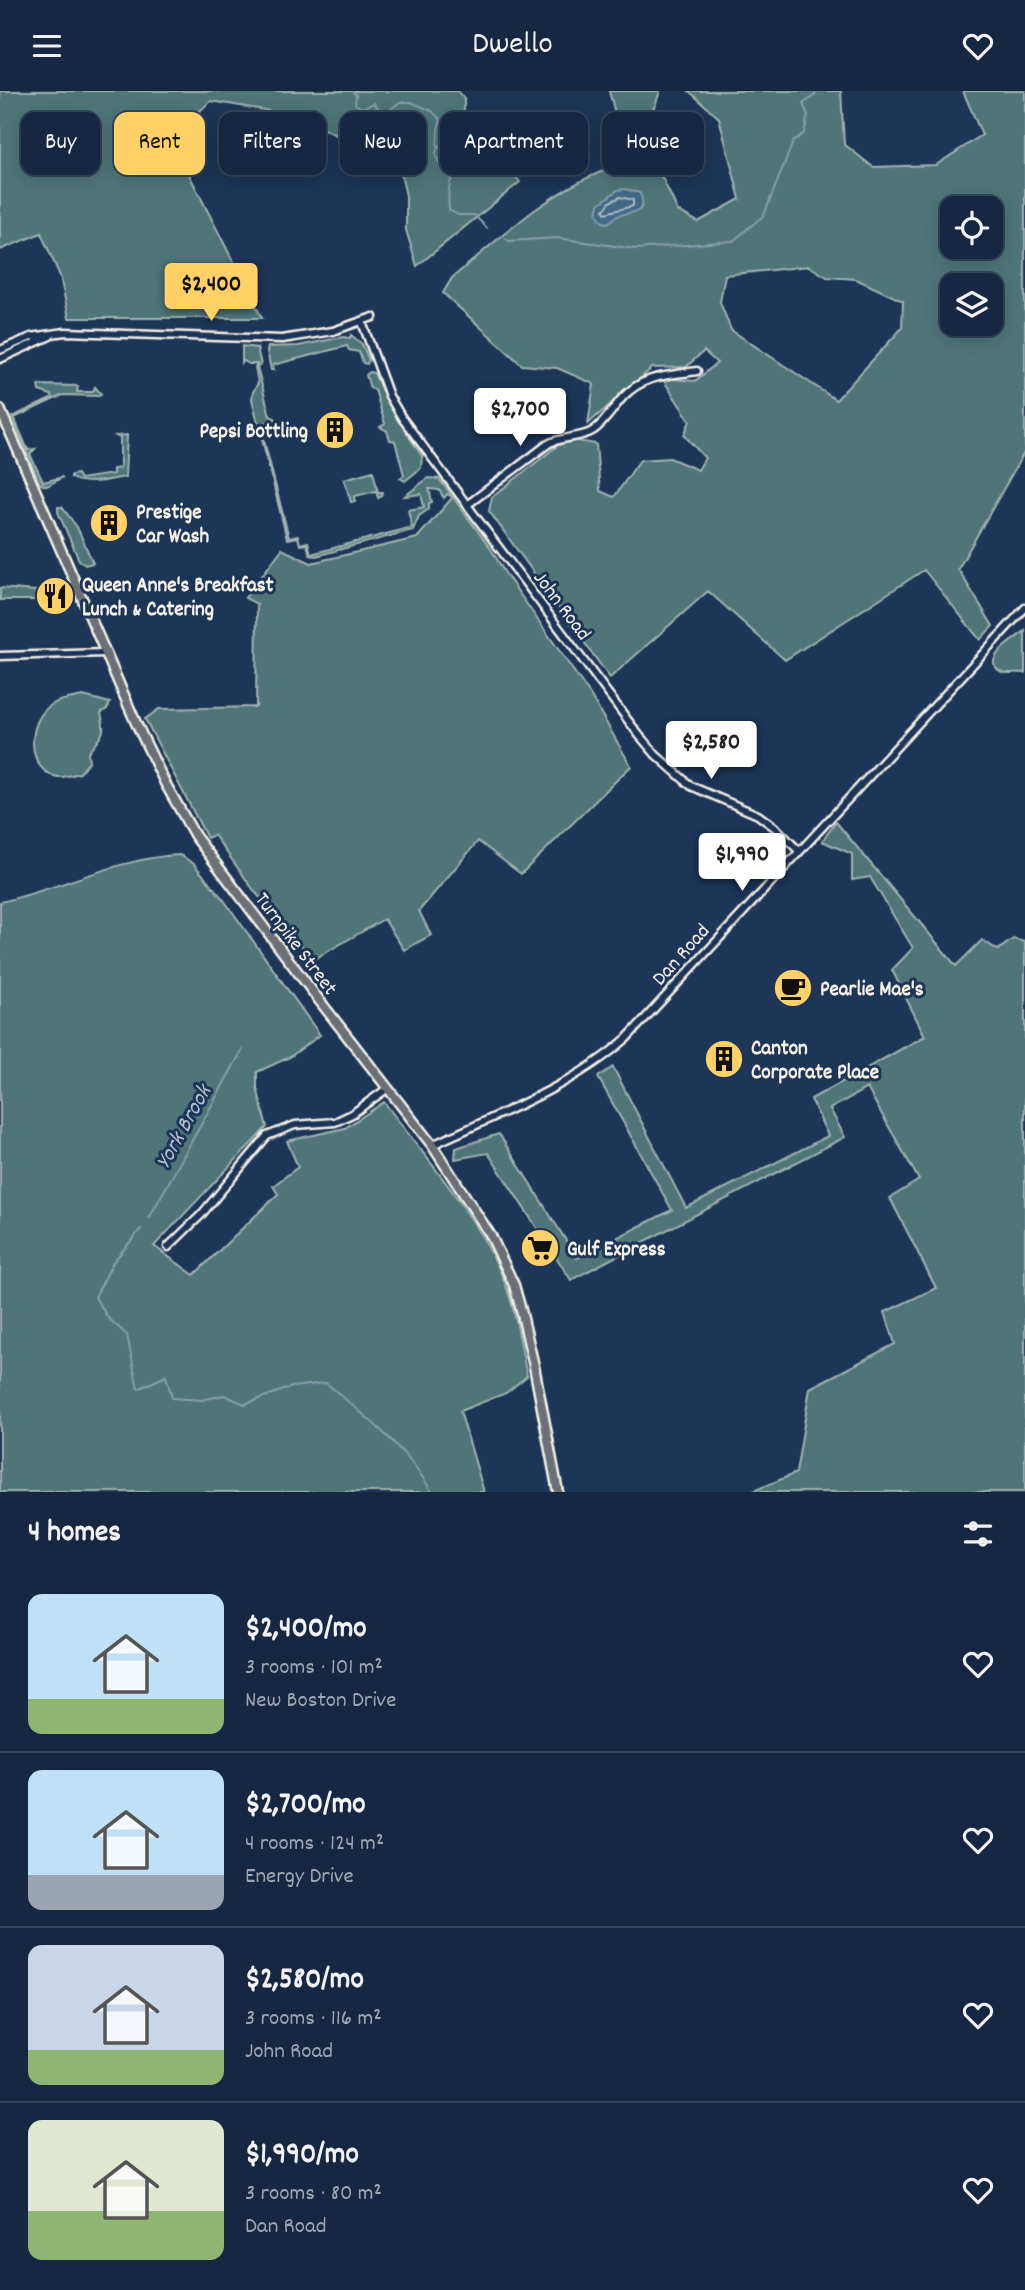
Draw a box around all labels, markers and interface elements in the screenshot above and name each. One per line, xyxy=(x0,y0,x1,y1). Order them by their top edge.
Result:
text: Dwello xyxy=(472,23,553,69)
icon: menu xyxy=(28,27,66,65)
icon: heart xyxy=(959,27,997,65)
chip: Buy xyxy=(21,112,100,175)
chip: Rent xyxy=(114,112,205,175)
chip: Filters xyxy=(219,112,326,175)
chip: New xyxy=(340,112,426,175)
chip: Apartment xyxy=(440,112,588,175)
chip: House xyxy=(602,112,704,175)
map controls xyxy=(940,196,1003,336)
button: locate xyxy=(940,196,1003,259)
pin: $2,400 xyxy=(154,264,268,323)
text: $2,400 xyxy=(181,269,241,302)
button: layers xyxy=(940,273,1003,336)
pin: $2,700 xyxy=(463,389,577,448)
text: $2,700 xyxy=(490,394,550,427)
building icon: Pepsi Bottling xyxy=(314,409,356,451)
place label: Pepsi Bottling xyxy=(200,418,308,448)
place label: Prestige Car Wash xyxy=(136,499,210,553)
building icon: Prestige Car Wash xyxy=(88,502,130,544)
street label: John Road xyxy=(524,566,597,648)
place label: Queen Anne's Breakfast Lunch & Catering xyxy=(82,572,274,626)
restaurant icon: Queen Anne's Breakfast Lunch & Catering xyxy=(34,575,76,617)
pin: $2,580 xyxy=(654,721,768,781)
text: $2,580 xyxy=(682,727,740,760)
pin: $1,990 xyxy=(685,833,799,893)
text: $1,990 xyxy=(715,839,769,872)
street label: Turnpike Street xyxy=(246,887,343,1003)
street label: Dan Road xyxy=(646,918,718,994)
cafe icon: Pearlie Mae's xyxy=(772,967,814,1009)
place label: Pearlie Mae's xyxy=(820,976,924,1006)
place label: Canton Corporate Place xyxy=(751,1035,879,1089)
building icon: Canton Corporate Place xyxy=(703,1038,745,1080)
water label: York Brook xyxy=(149,1078,223,1176)
supermarket icon: Gulf Express xyxy=(519,1227,561,1269)
place label: Gulf Express xyxy=(567,1236,666,1266)
text: 4 homes xyxy=(28,1513,121,1556)
icon: filters xyxy=(959,1515,997,1553)
text: $2,400/mo xyxy=(245,1609,367,1652)
icon: home xyxy=(84,1622,168,1706)
icon: heart xyxy=(959,1645,997,1683)
text: 3 rooms · 101 m² xyxy=(245,1652,383,1685)
text: New Boston Drive xyxy=(245,1685,396,1718)
text: $2,700/mo xyxy=(245,1785,366,1828)
icon: home xyxy=(84,1798,168,1882)
icon: heart xyxy=(959,1821,997,1859)
text: 4 rooms · 124 m² xyxy=(245,1828,384,1861)
text: Energy Drive xyxy=(245,1861,354,1894)
text: $2,580/mo xyxy=(245,1960,364,2003)
icon: home xyxy=(84,1973,168,2057)
icon: heart xyxy=(959,1996,997,2034)
text: 3 rooms · 116 m² xyxy=(245,2003,382,2036)
text: John Road xyxy=(245,2036,333,2069)
text: $1,990/mo xyxy=(245,2135,359,2178)
icon: home xyxy=(84,2148,168,2232)
icon: heart xyxy=(959,2171,997,2209)
text: 3 rooms · 80 m² xyxy=(245,2178,382,2211)
text: Dan Road xyxy=(245,2211,327,2244)

